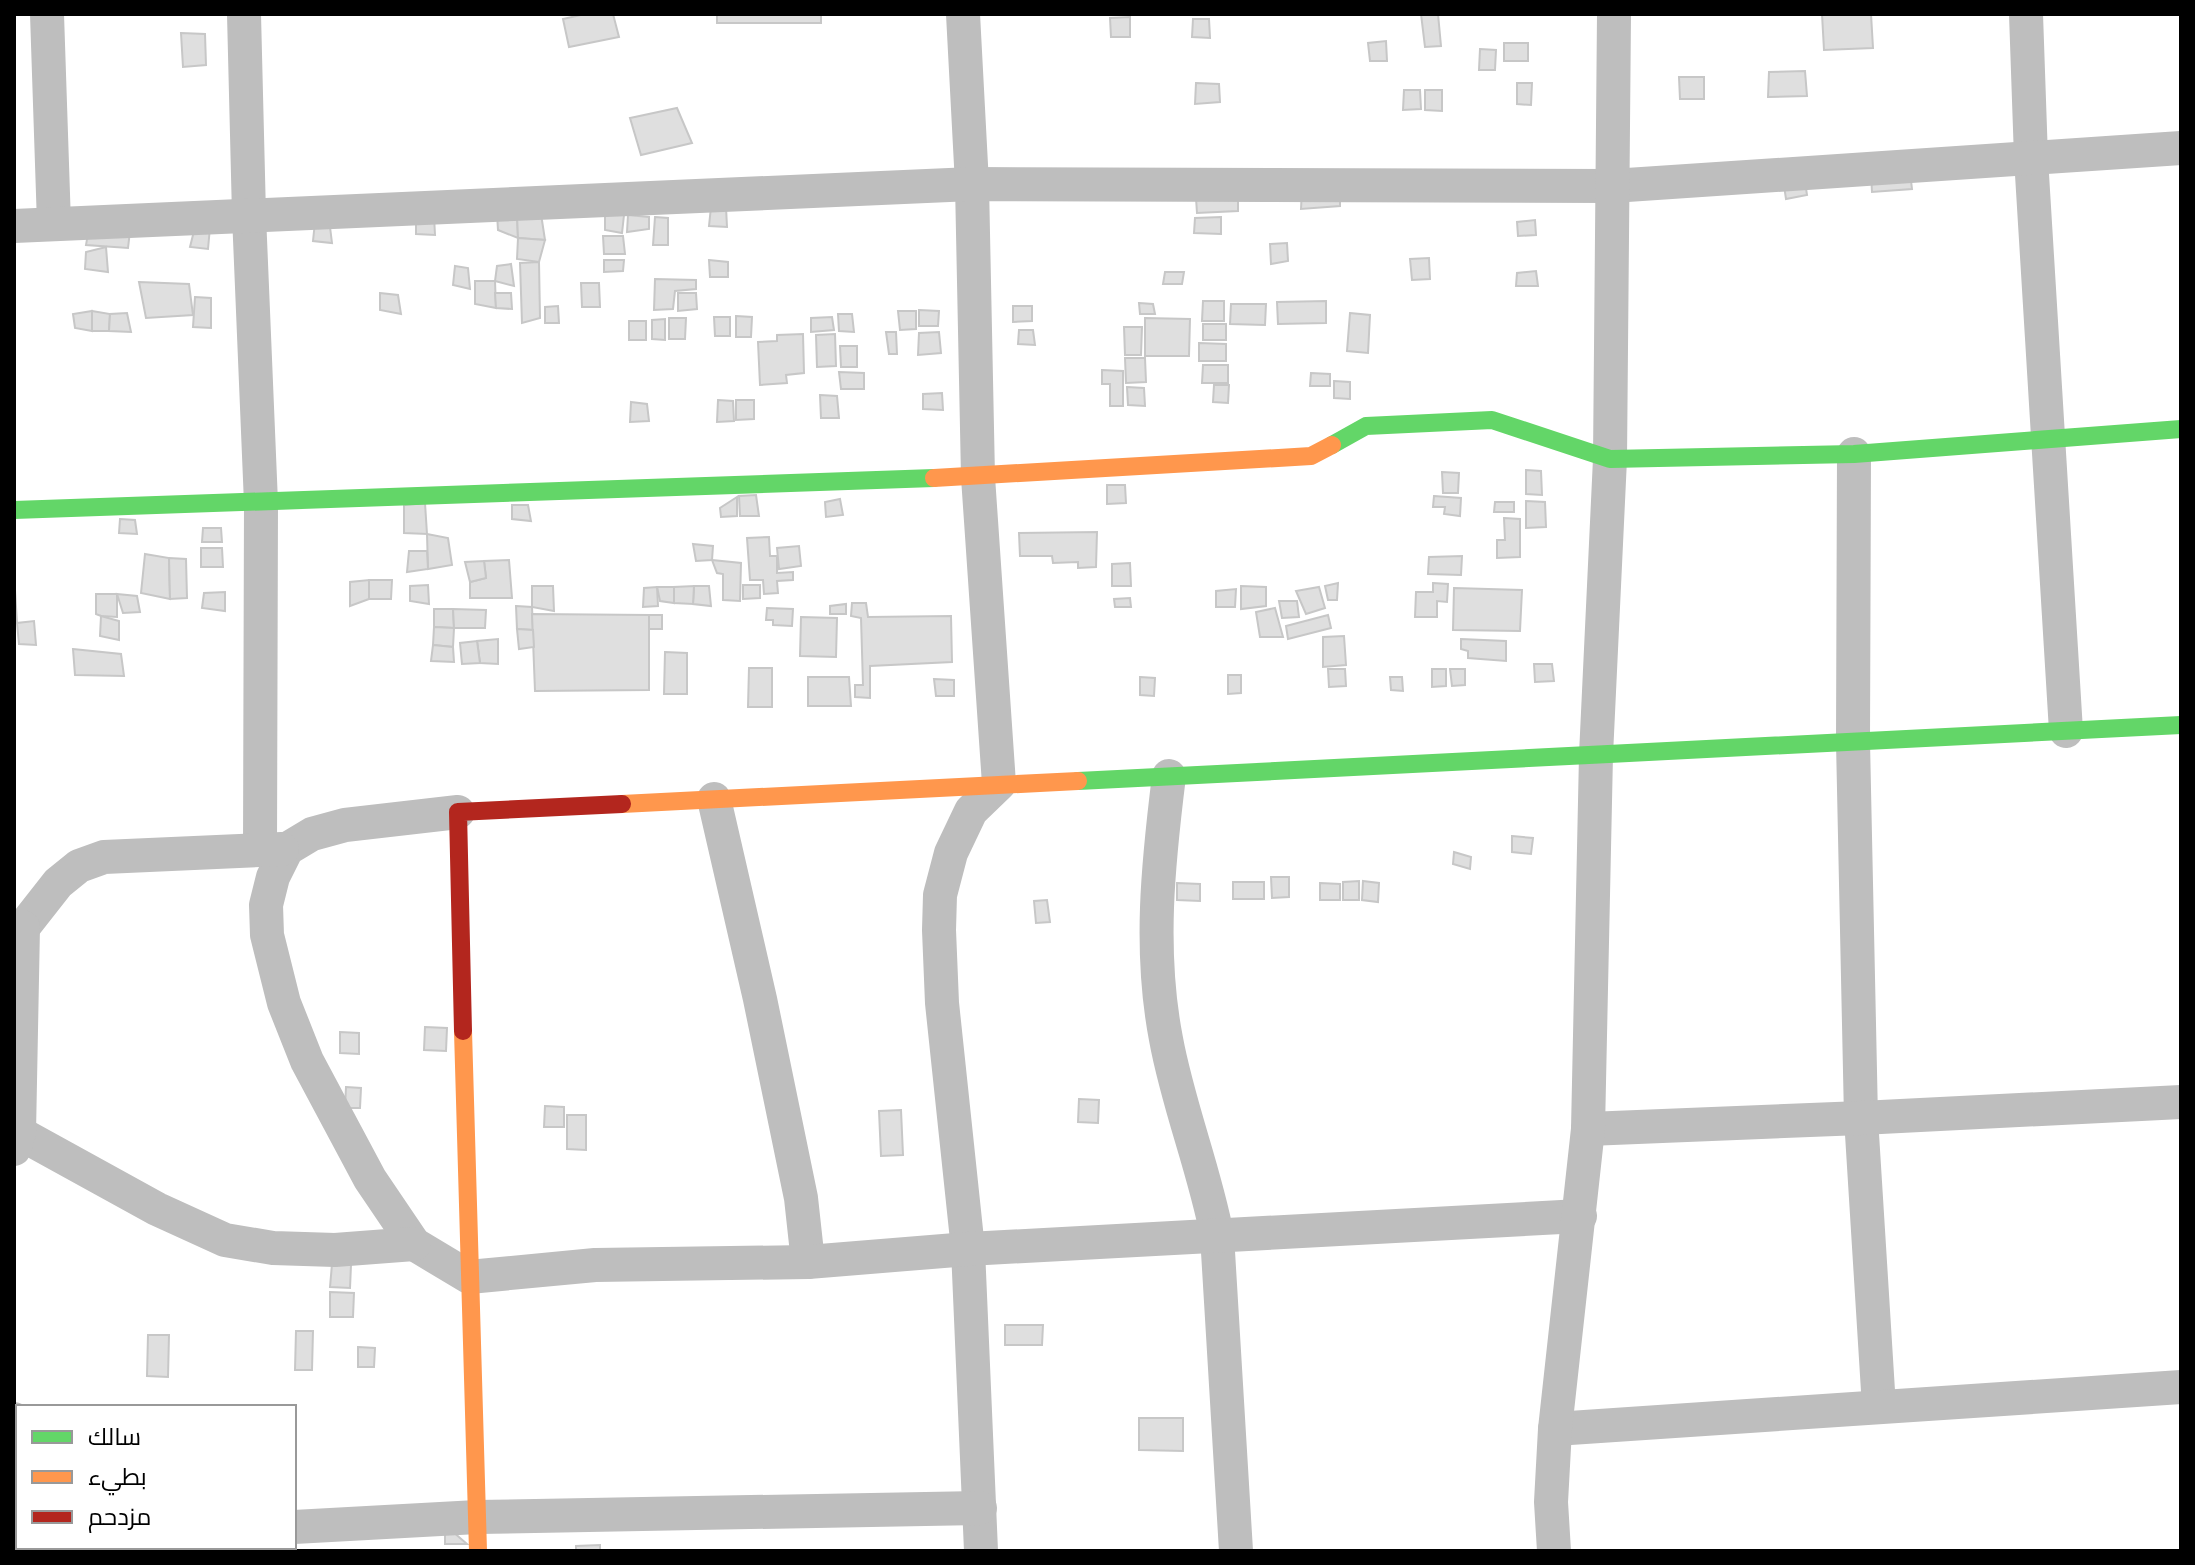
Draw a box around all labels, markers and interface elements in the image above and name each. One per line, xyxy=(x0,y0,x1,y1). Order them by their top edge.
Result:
legend xyxy=(16,1405,296,1549)
text: سالك xyxy=(88,1421,141,1450)
text: بطيء xyxy=(88,1461,147,1496)
text: مزدحم xyxy=(88,1501,151,1533)

